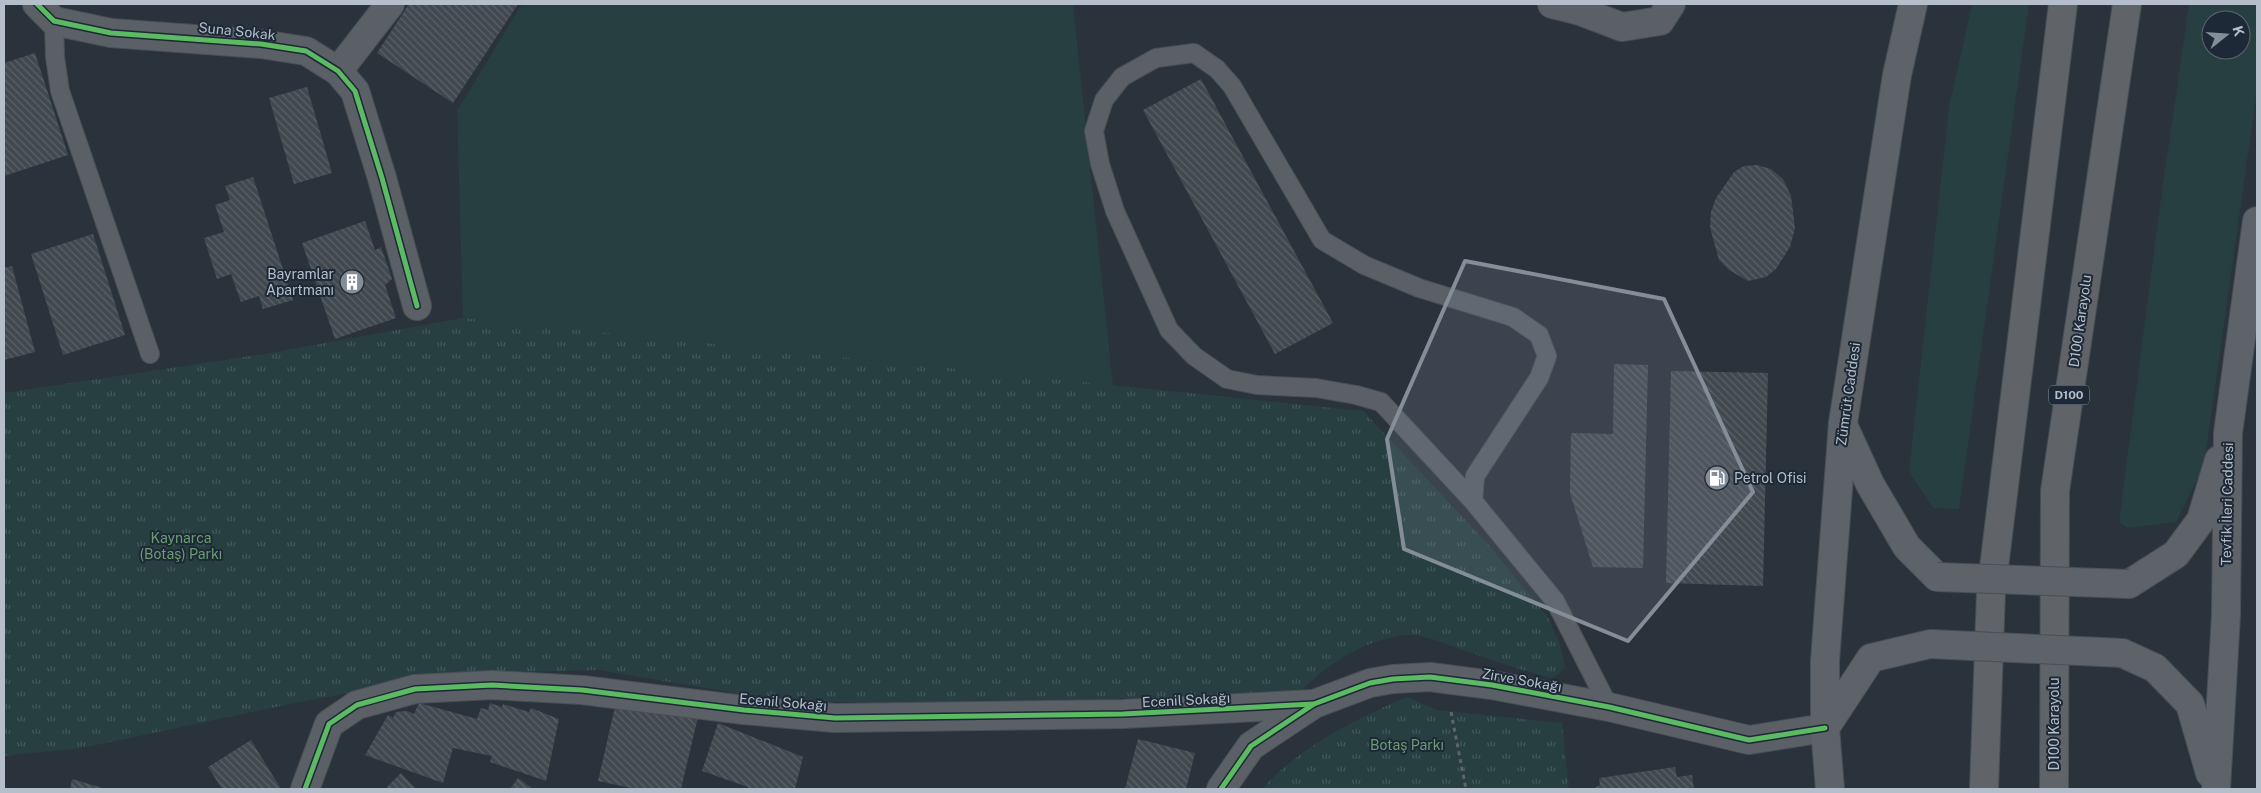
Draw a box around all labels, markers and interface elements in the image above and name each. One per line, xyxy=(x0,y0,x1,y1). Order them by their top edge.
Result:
north arrow xyxy=(2201,10,2251,60)
street label: Suna Sokak xyxy=(198,19,276,43)
text: K xyxy=(2229,24,2248,38)
place label: Bayramlar Apartmanı xyxy=(266,266,334,298)
building icon: Bayramlar Apartmanı xyxy=(339,269,365,295)
street label: D100 Karayolu xyxy=(2066,274,2094,368)
street label: Zümrüt Caddesi xyxy=(1833,341,1863,447)
road number: D100 xyxy=(2049,386,2089,404)
street label: Tevfik İleri Caddesi xyxy=(2216,442,2236,566)
fuel station icon: Petrol Ofisi xyxy=(1704,465,1730,491)
place label: Petrol Ofisi xyxy=(1734,470,1807,486)
park label: Kaynarca (Botaş) Parkı xyxy=(140,530,222,562)
street label: Zirve Sokağı xyxy=(1481,665,1563,695)
street label: D100 Karayolu xyxy=(2046,677,2062,771)
street label: Ecenil Sokağı xyxy=(738,690,828,714)
street label: Ecenil Sokağı xyxy=(1142,690,1230,710)
park label: Botaş Parkı xyxy=(1370,737,1444,753)

